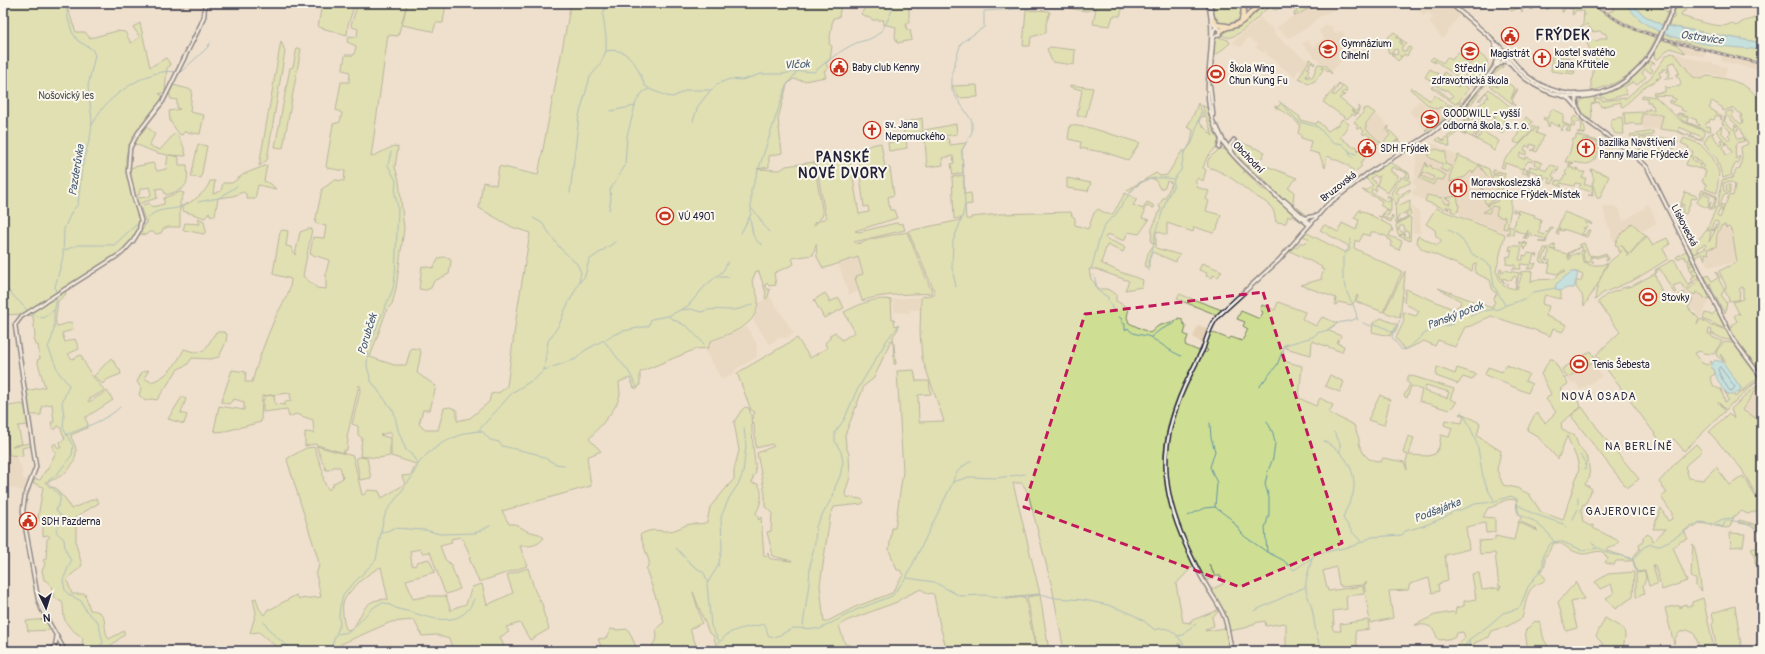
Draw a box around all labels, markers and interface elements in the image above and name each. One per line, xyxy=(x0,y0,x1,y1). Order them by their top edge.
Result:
public building icon: Magistrát xyxy=(1500,26,1520,46)
district label: FRÝDEK xyxy=(1536,26,1590,44)
water label: Ostravice xyxy=(1680,28,1726,47)
place label: Gymnázium Cihelní xyxy=(1341,38,1392,62)
school or university icon: Gymnázium Cihelní xyxy=(1318,39,1338,59)
school or university icon: Střední zdravotnická škola xyxy=(1460,41,1480,61)
place label: kostel svatého Jana Křtitele xyxy=(1555,47,1616,71)
place label: Magistrát xyxy=(1490,48,1531,60)
church icon: kostel svatého Jana Křtitele xyxy=(1532,48,1552,68)
water label: Vlčok xyxy=(784,57,811,72)
public building icon: Baby club Kenny xyxy=(829,57,849,77)
place label: Škola Wing Chun Kung Fu xyxy=(1229,61,1288,87)
place label: Baby club Kenny xyxy=(852,62,920,74)
place label: Střední zdravotnická škola xyxy=(1432,63,1509,87)
sports icon: Škola Wing Chun Kung Fu xyxy=(1206,64,1226,84)
park label: Nošovický les xyxy=(38,90,94,102)
place label: GOODWILL - vyšší odborná škola, s. r. o. xyxy=(1443,108,1529,132)
school or university icon: GOODWILL - vyšší odborná škola, s. r. o. xyxy=(1420,109,1440,129)
place label: sv. Jana Nepomuckého xyxy=(885,119,946,143)
church icon: sv. Jana Nepomuckého xyxy=(862,120,882,140)
place label: bazilika Navštívení Panny Marie Frýdecké xyxy=(1599,137,1689,161)
public building icon: SDH Frýdek xyxy=(1357,138,1377,158)
church icon: bazilika Navštívení Panny Marie Frýdecké xyxy=(1576,138,1596,158)
street label: Obchodní xyxy=(1230,139,1267,176)
water label: Pazderůvka xyxy=(66,143,87,197)
place label: SDH Frýdek xyxy=(1380,143,1429,155)
district label: PANSKÉ NOVÉ DVORY xyxy=(798,148,888,182)
street label: Bruzovská xyxy=(1318,169,1359,205)
place label: Moravskoslezská nemocnice Frýdek-Místek xyxy=(1471,177,1581,201)
hospital icon: Moravskoslezská nemocnice Frýdek-Místek xyxy=(1448,178,1468,198)
street label: Lískovecká xyxy=(1668,202,1700,249)
sports icon: VÚ 4901 xyxy=(655,206,675,226)
place label: VÚ 4901 xyxy=(678,210,715,223)
sports icon: Stovky xyxy=(1638,287,1658,307)
place label: Stovky xyxy=(1661,292,1690,304)
water label: Panský potok xyxy=(1425,298,1486,332)
water label: Porubček xyxy=(355,311,380,356)
sports icon: Tenis Šebesta xyxy=(1569,354,1589,374)
place label: Tenis Šebesta xyxy=(1592,357,1650,371)
district label: NOVÁ OSADA xyxy=(1561,390,1637,403)
district label: NA BERLÍNĚ xyxy=(1605,440,1673,453)
water label: Podšajárka xyxy=(1412,495,1463,525)
district label: GAJEROVICE xyxy=(1586,505,1656,518)
public building icon: SDH Pazderna xyxy=(18,511,38,531)
place label: SDH Pazderna xyxy=(41,516,101,528)
north arrow xyxy=(26,588,66,628)
text: N xyxy=(42,611,51,624)

